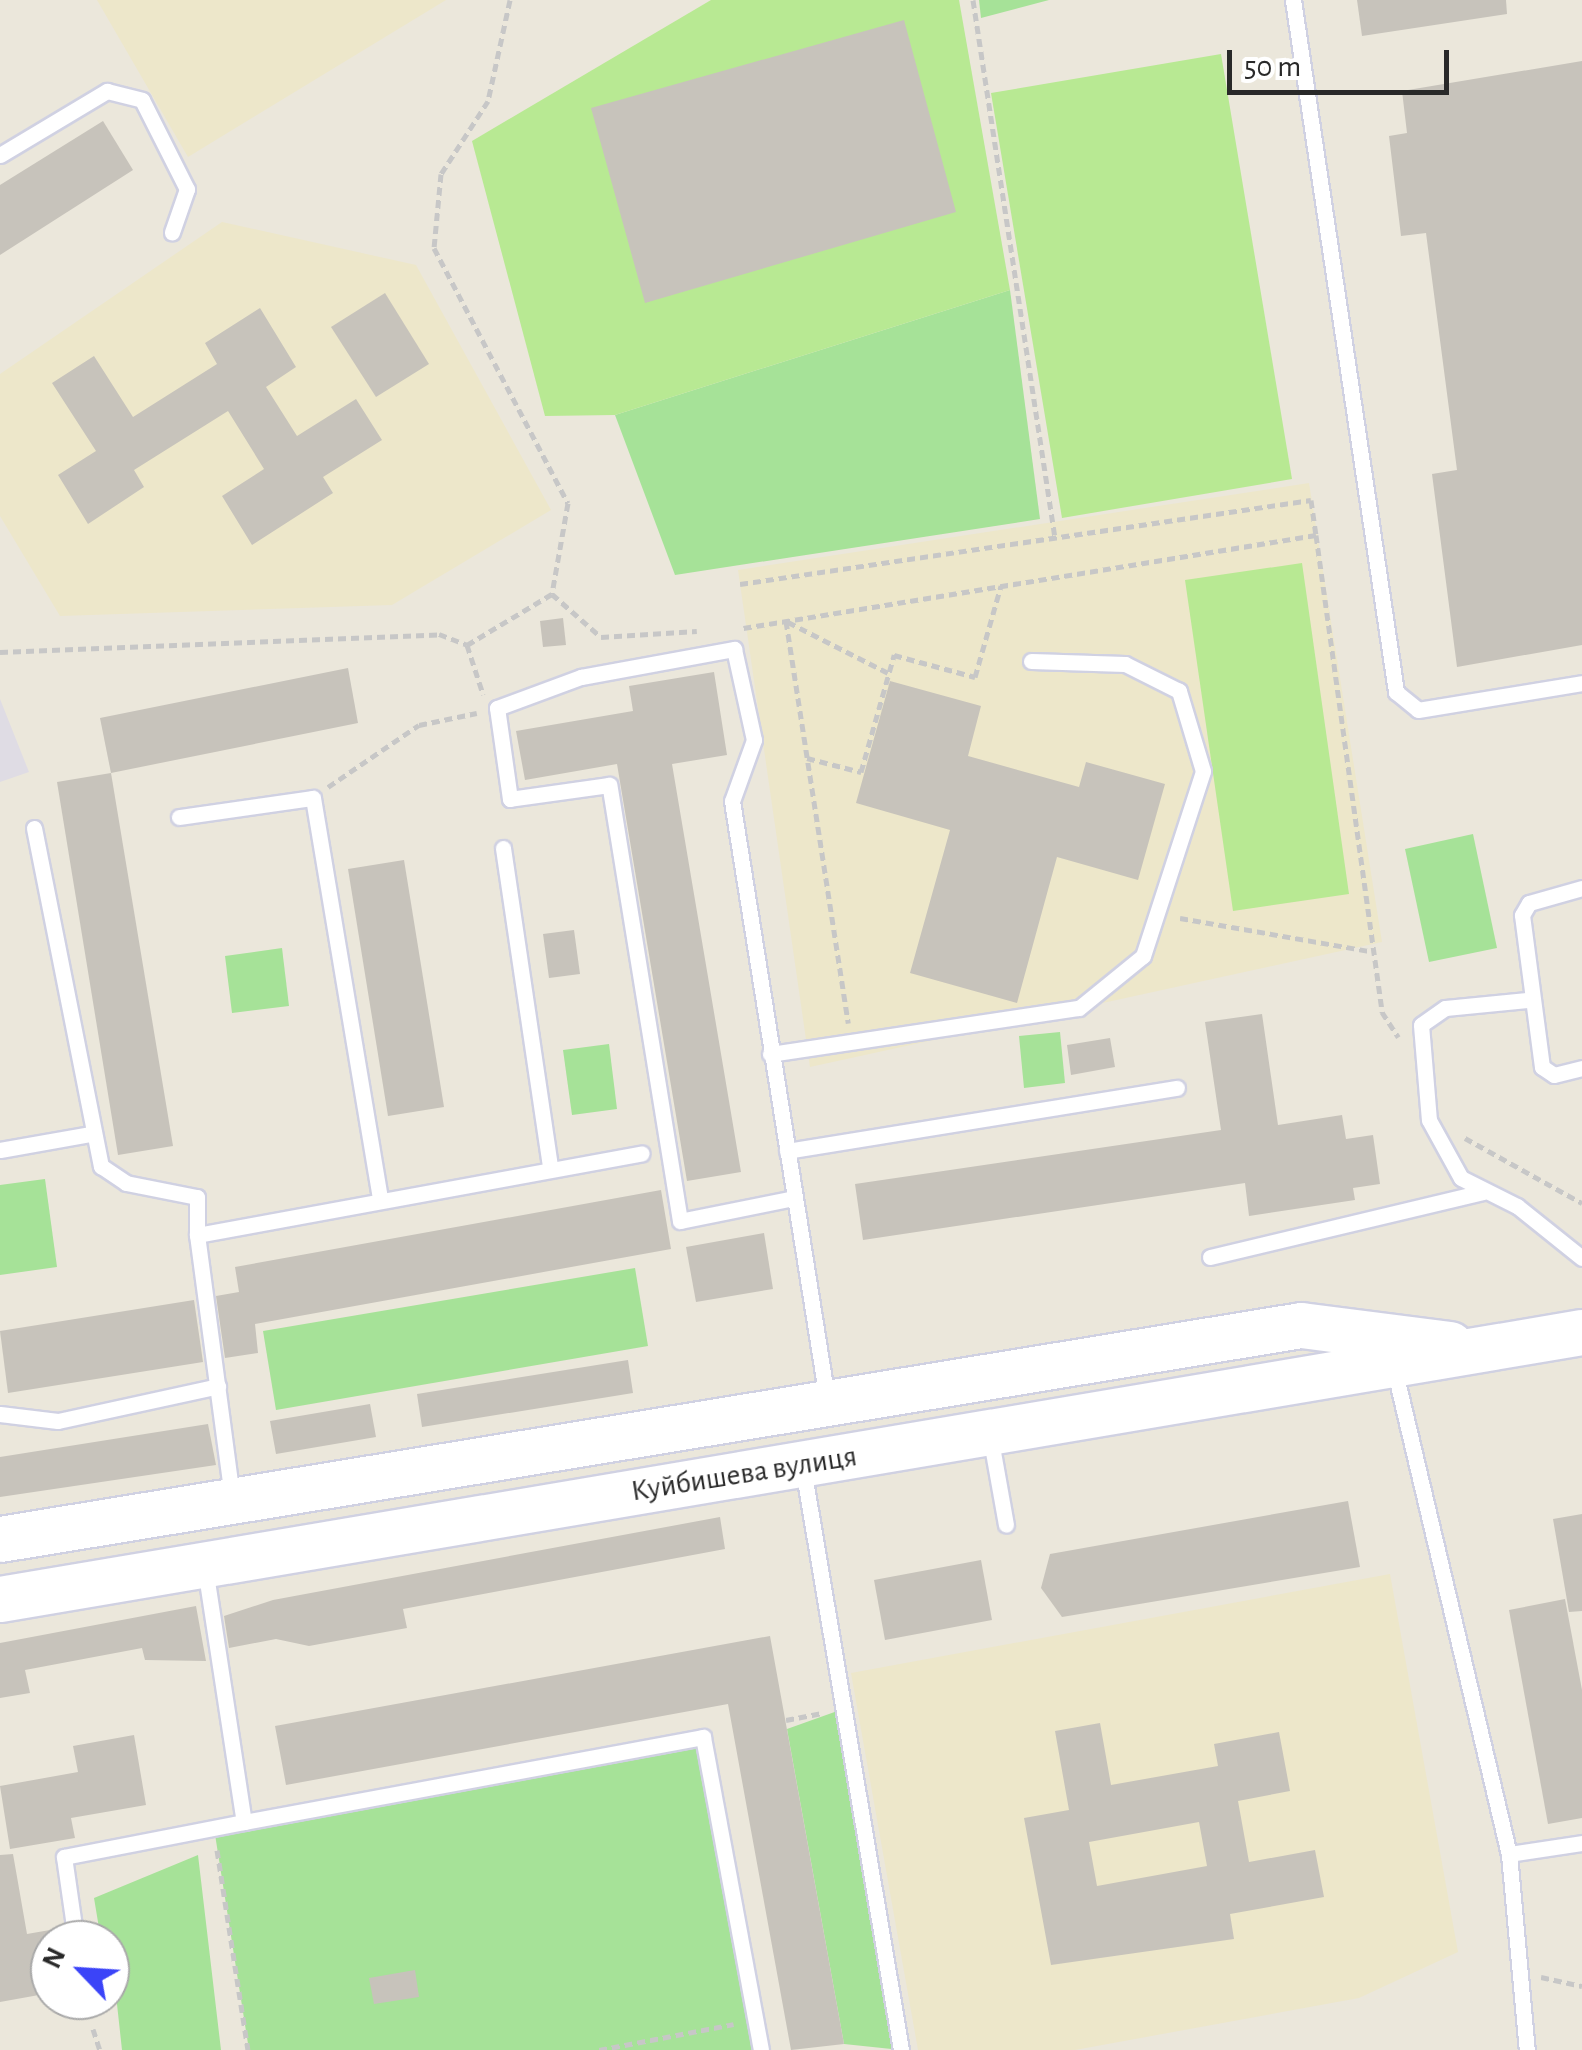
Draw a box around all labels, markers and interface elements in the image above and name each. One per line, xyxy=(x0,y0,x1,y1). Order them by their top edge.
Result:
scale bar xyxy=(1232,30,1454,92)
text: 50 m xyxy=(1244,52,1301,82)
street label: Куйбишева вулиця xyxy=(629,1438,859,1510)
north arrow xyxy=(30,1920,130,2020)
text: N xyxy=(38,1943,71,1973)

